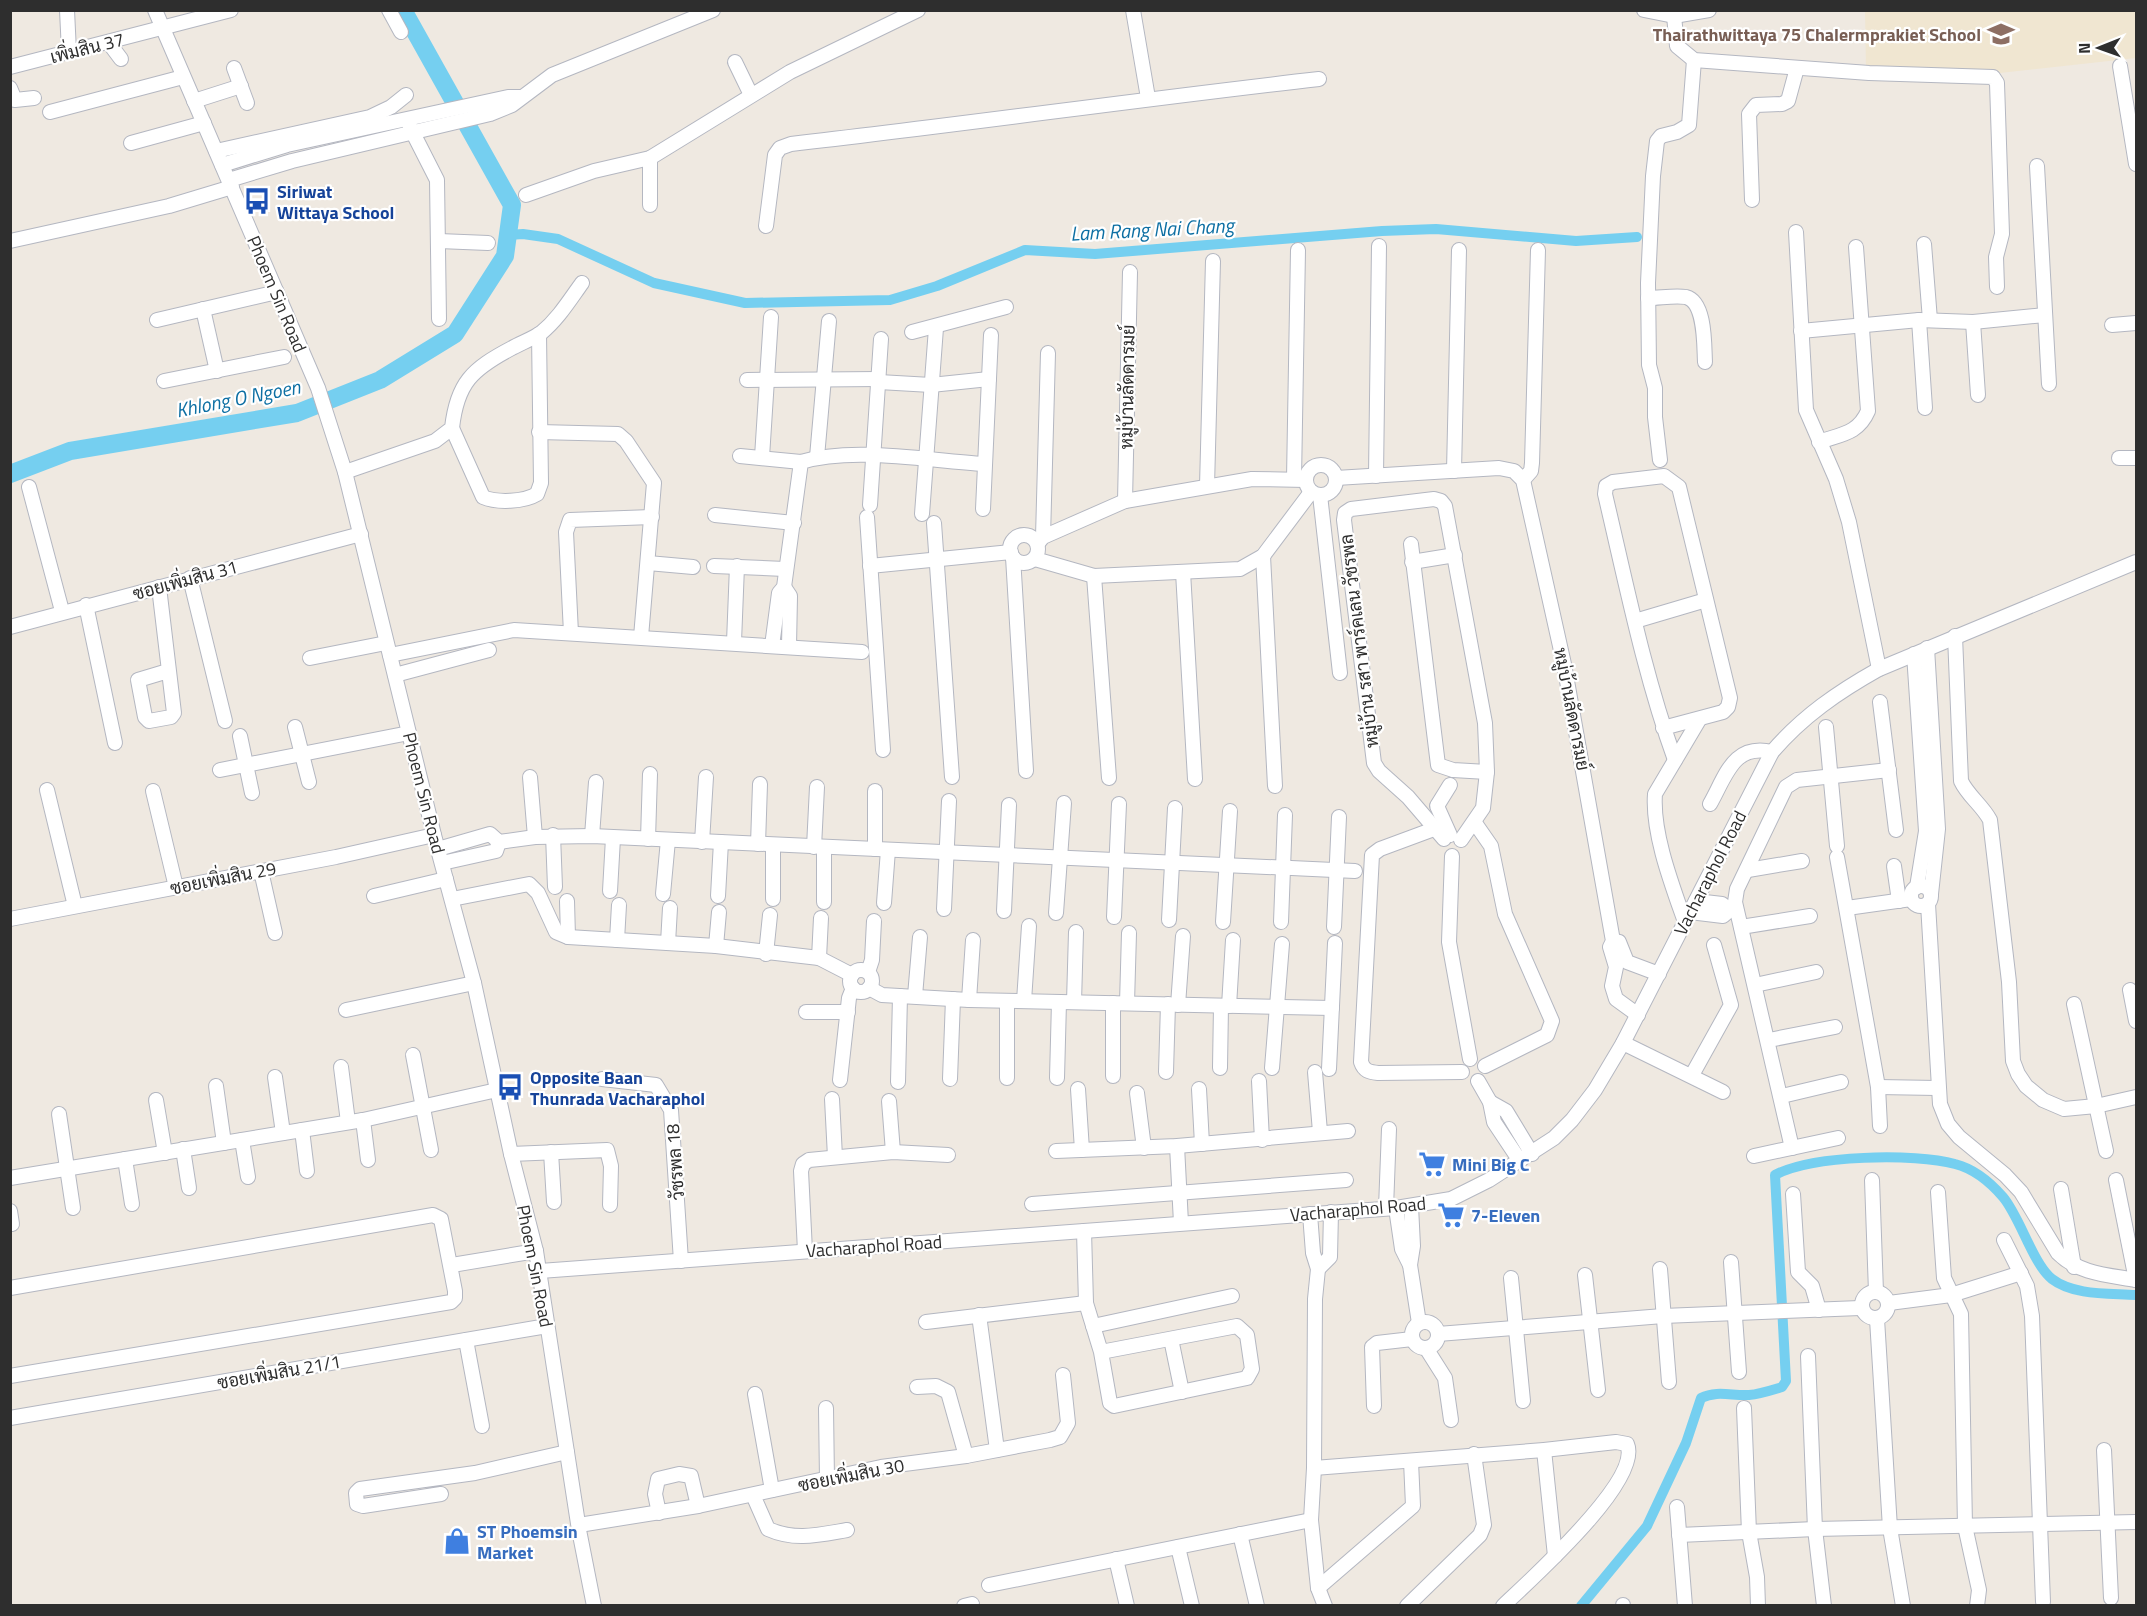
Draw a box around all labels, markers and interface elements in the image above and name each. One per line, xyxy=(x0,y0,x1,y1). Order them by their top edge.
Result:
north arrow xyxy=(2069,18,2129,78)
school or university icon: Thairathwittaya 75 Chalermprakiet School xyxy=(1986,19,2016,49)
place label: Thairathwittaya 75 Chalermprakiet School xyxy=(1653,21,1981,48)
street label: เพิ่มสิน 37 xyxy=(47,25,127,70)
text: N xyxy=(2072,43,2096,54)
place label: Siriwat Wittaya School xyxy=(277,178,394,226)
bus stop icon: Siriwat Wittaya School xyxy=(242,186,272,216)
water label: Lam Rang Nai Chang xyxy=(1069,209,1237,249)
street label: Phoem Sin Road xyxy=(240,232,314,356)
street label: หมู่บ้านลัดดารมย์ xyxy=(1112,324,1142,450)
water label: Khlong O Ngoen xyxy=(173,371,304,425)
street label: หมู่บ้าน รสา พาร์คเลน วัชรพล xyxy=(1332,533,1386,749)
street label: ซอยเพิ่มสิน 31 xyxy=(129,552,240,607)
street label: หมู่บ้านลัดดารมย์ xyxy=(1547,645,1597,773)
street label: Phoem Sin Road xyxy=(396,729,452,857)
street label: Vacharaphol Road xyxy=(1667,806,1753,940)
street label: ซอยเพิ่มสิน 29 xyxy=(167,853,278,902)
place label: Opposite Baan Thunrada Vacharaphol xyxy=(530,1064,705,1112)
bus stop icon: Opposite Baan Thunrada Vacharaphol xyxy=(495,1072,525,1102)
street label: วัชรพล 18 xyxy=(659,1123,691,1201)
supermarket icon: Mini Big C xyxy=(1417,1149,1447,1179)
place label: Mini Big C xyxy=(1452,1151,1530,1178)
street label: Vacharaphol Road xyxy=(1289,1190,1427,1228)
supermarket icon: 7-Eleven xyxy=(1436,1200,1466,1230)
street label: Phoem Sin Road xyxy=(510,1202,560,1330)
place label: 7-Eleven xyxy=(1471,1202,1540,1229)
street label: Vacharaphol Road xyxy=(805,1228,943,1264)
street label: ซอยเพิ่มสิน 21/1 xyxy=(215,1347,343,1396)
street label: ซอยเพิ่มสิน 30 xyxy=(795,1450,906,1499)
place label: ST Phoemsin Market xyxy=(477,1518,578,1566)
shop icon: ST Phoemsin Market xyxy=(442,1526,472,1556)

